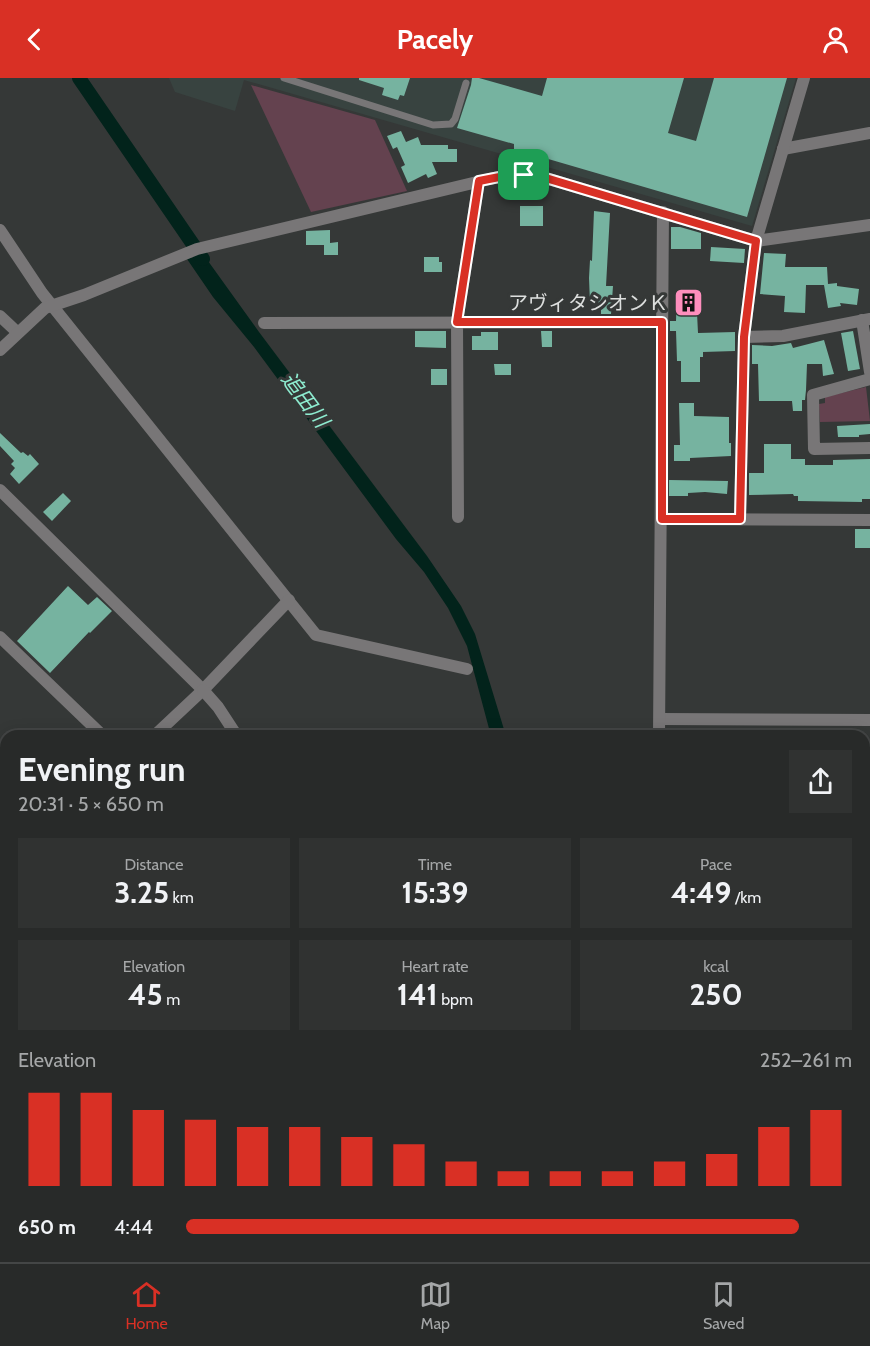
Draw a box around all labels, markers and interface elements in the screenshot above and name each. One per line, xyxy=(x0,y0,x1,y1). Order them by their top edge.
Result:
icon: back xyxy=(18,23,51,56)
text: Pacely xyxy=(397,23,473,56)
icon: person xyxy=(819,23,852,56)
pin xyxy=(498,149,549,200)
icon: arrive xyxy=(507,158,540,191)
building icon: アヴィタシオンＫ xyxy=(673,287,705,319)
place label: アヴィタシオンＫ xyxy=(508,291,668,315)
water label: 追田川 xyxy=(276,367,336,434)
text: Evening run xyxy=(18,749,185,789)
button: share xyxy=(789,750,852,813)
text: 20:31 · 5 × 650 m xyxy=(18,792,164,816)
text: Distance xyxy=(125,855,183,874)
text: Time xyxy=(418,855,452,874)
text: Pace xyxy=(700,855,732,874)
text: 3.25 xyxy=(114,874,169,911)
text: 15:39 xyxy=(402,874,468,911)
text: 4:49 xyxy=(671,874,731,911)
text: km xyxy=(169,888,194,907)
text: /km xyxy=(731,888,761,907)
text: Elevation xyxy=(123,957,185,976)
text: Heart rate xyxy=(402,957,468,976)
text: kcal xyxy=(703,957,729,976)
text: 45 xyxy=(128,976,163,1013)
text: 141 xyxy=(397,976,438,1013)
text: 250 xyxy=(689,976,743,1013)
text: m xyxy=(163,990,180,1009)
text: bpm xyxy=(438,990,473,1009)
text: Elevation xyxy=(18,1048,96,1072)
text: 252–261 m xyxy=(760,1048,852,1072)
text: 650 m xyxy=(18,1215,76,1239)
text: 4:44 xyxy=(114,1215,153,1239)
tab: Home xyxy=(126,1278,168,1333)
tab: Map xyxy=(419,1278,452,1333)
tab: Saved xyxy=(703,1278,744,1333)

